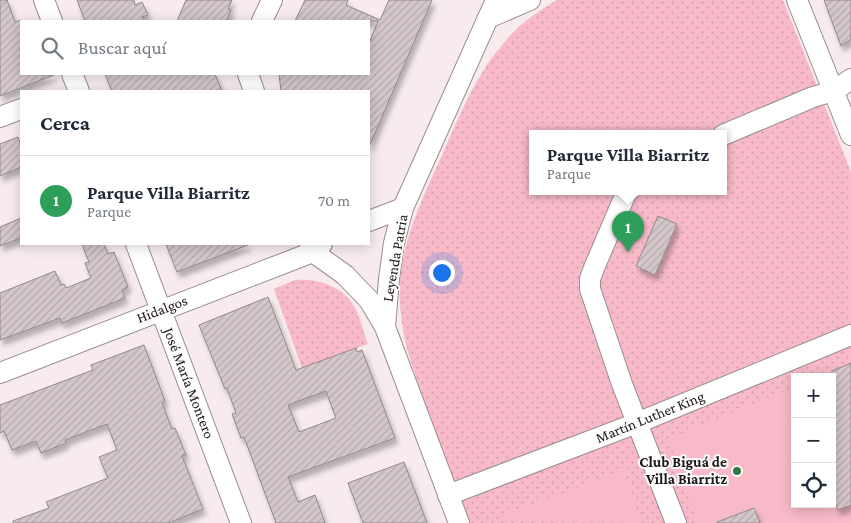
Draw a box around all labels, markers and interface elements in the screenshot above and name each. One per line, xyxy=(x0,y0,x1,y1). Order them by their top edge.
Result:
search box xyxy=(20,20,370,75)
icon: search xyxy=(38,34,66,62)
text: Buscar aquí xyxy=(78,37,167,58)
text: Cerca xyxy=(40,111,90,135)
popup xyxy=(529,130,727,195)
text: Parque Villa Biarritz xyxy=(547,144,709,165)
text: Parque xyxy=(547,165,591,182)
text: Parque Villa Biarritz xyxy=(87,182,250,203)
text: 1 xyxy=(53,192,59,209)
text: 70 m xyxy=(318,192,350,209)
text: Parque xyxy=(87,203,131,220)
pin: 1 xyxy=(612,211,644,252)
street label: Leyenda Patria xyxy=(379,213,412,303)
your location xyxy=(429,260,455,286)
street label: Hidalgos xyxy=(134,292,190,327)
street label: José María Montero xyxy=(159,323,218,441)
map controls xyxy=(791,373,836,508)
button: + xyxy=(791,373,836,418)
street label: Martín Luther King xyxy=(593,388,707,447)
button: − xyxy=(791,418,836,463)
place label: Club Biguá de Villa Biarritz xyxy=(639,454,727,487)
button: locate xyxy=(791,463,836,508)
marker: Club Biguá de Villa Biarritz xyxy=(731,465,743,477)

